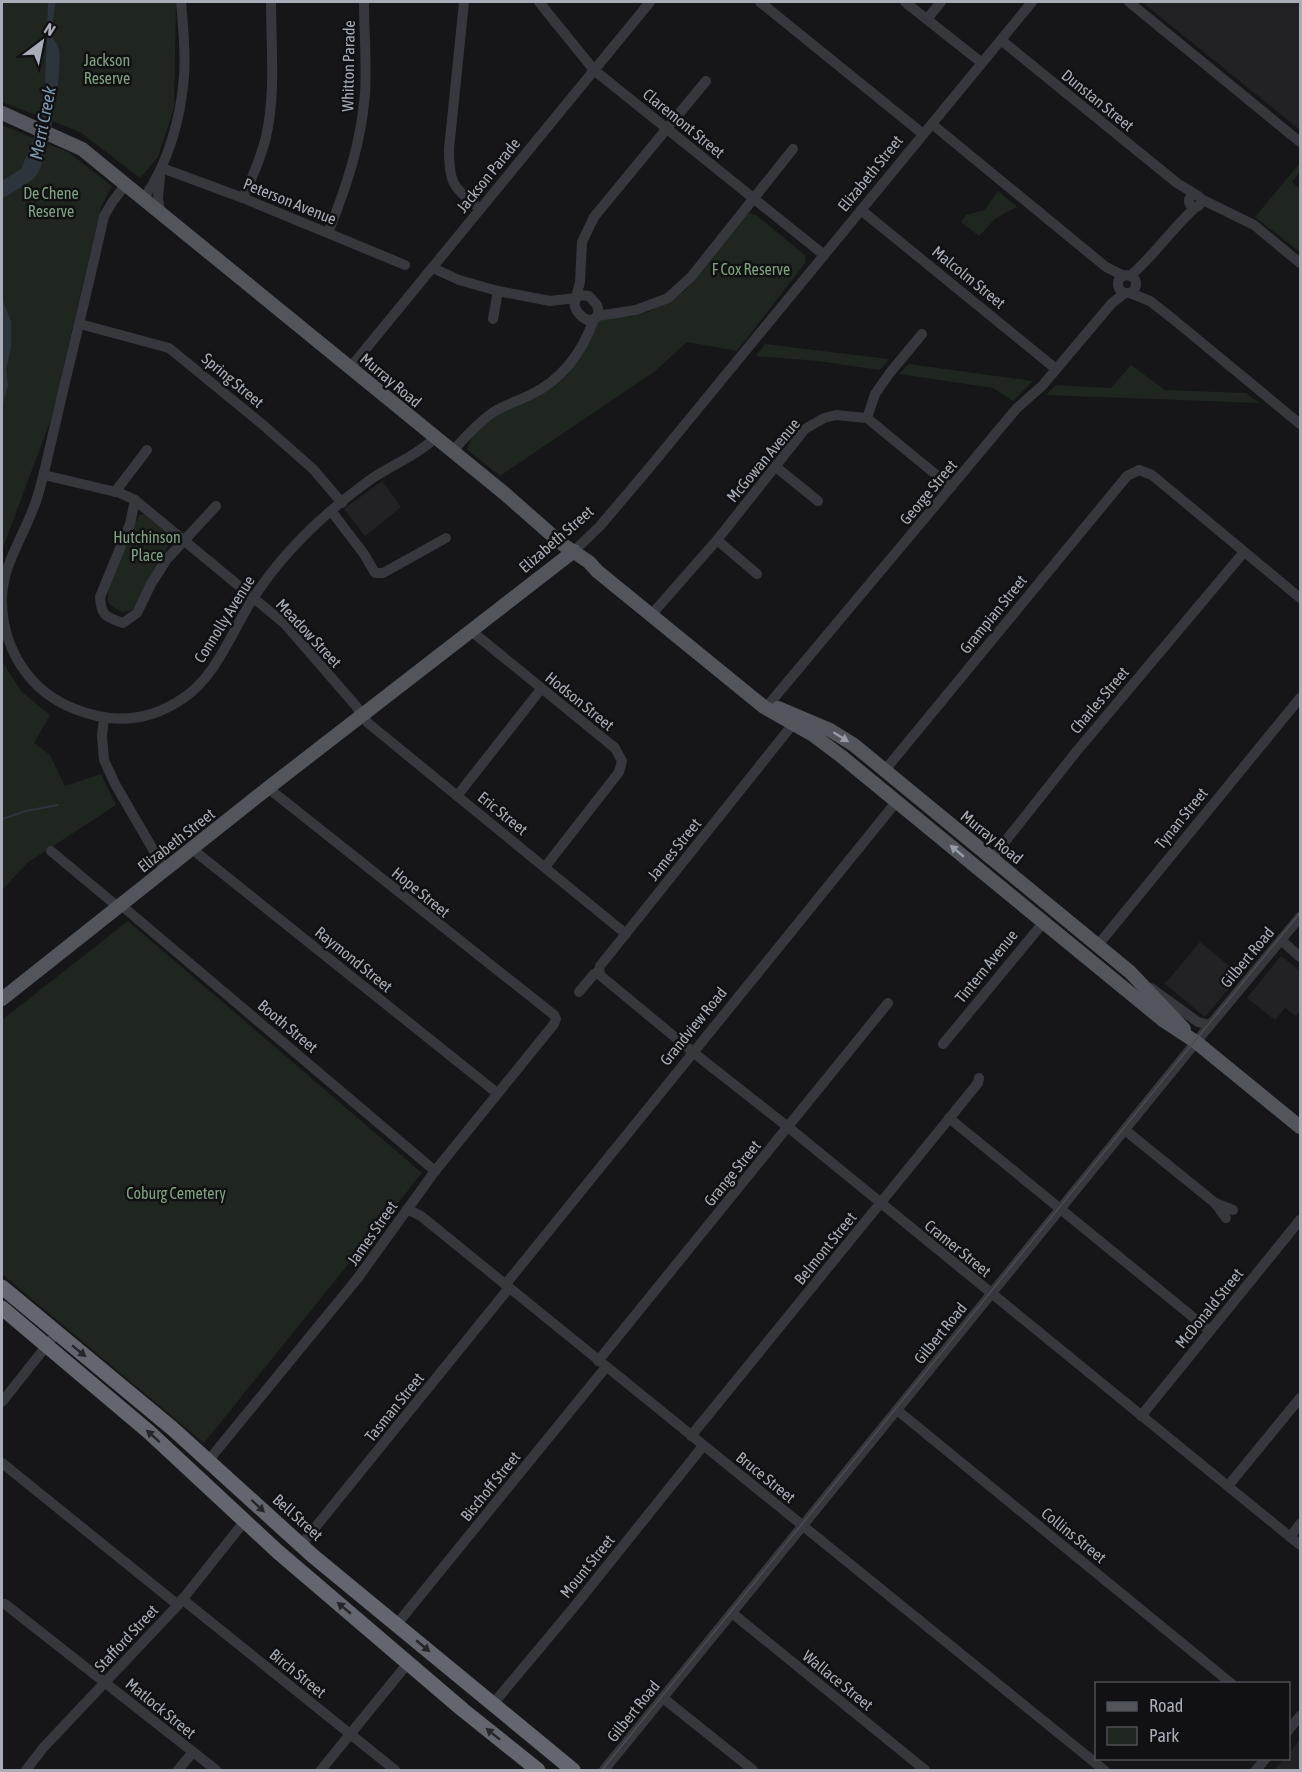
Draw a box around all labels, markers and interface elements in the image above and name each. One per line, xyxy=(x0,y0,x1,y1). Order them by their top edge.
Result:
north arrow xyxy=(12,12,72,72)
text: N xyxy=(41,19,59,39)
street label: Whitton Parade xyxy=(338,20,358,112)
park label: Jackson Reserve xyxy=(84,51,130,87)
street label: Dunstan Street xyxy=(1058,66,1138,135)
water label: Merri Creek xyxy=(25,83,60,161)
street label: Claremont Street xyxy=(640,85,729,162)
street label: Elizabeth Street xyxy=(834,131,906,215)
street label: Jackson Parade xyxy=(453,134,523,216)
street label: Peterson Avenue xyxy=(241,174,339,228)
park label: De Chene Reserve xyxy=(23,184,79,220)
street label: Malcolm Street xyxy=(929,242,1009,312)
park label: F Cox Reserve xyxy=(712,260,790,278)
street label: Spring Street xyxy=(198,349,268,412)
street label: Murray Road xyxy=(356,349,425,412)
street label: McGowan Avenue xyxy=(723,415,803,505)
street label: George Street xyxy=(896,456,961,529)
street label: Elizabeth Street xyxy=(515,502,597,576)
park label: Hutchinson Place xyxy=(113,528,181,564)
street label: Grampian Street xyxy=(956,571,1031,657)
street label: Connolly Avenue xyxy=(190,572,259,666)
street label: Meadow Street xyxy=(273,595,346,671)
street label: Charles Street xyxy=(1066,663,1132,737)
street label: Hodson Street xyxy=(542,668,618,734)
one-way arrow xyxy=(833,731,849,742)
street label: Tynan Street xyxy=(1151,784,1212,853)
street label: Eric Street xyxy=(475,788,532,839)
street label: Elizabeth Street xyxy=(134,804,218,876)
street label: Murray Road xyxy=(957,807,1027,868)
street label: James Street xyxy=(644,814,705,884)
one-way arrow xyxy=(949,845,965,858)
street label: Hope Street xyxy=(388,863,454,922)
street label: Raymond Street xyxy=(311,923,396,997)
street label: Gilbert Road xyxy=(1217,923,1277,991)
street label: Tintern Avenue xyxy=(951,926,1021,1006)
street label: Grandview Road xyxy=(656,983,730,1069)
street label: Booth Street xyxy=(255,996,322,1056)
street label: Grange Street xyxy=(700,1136,765,1210)
park label: Coburg Cemetery xyxy=(126,1184,226,1203)
street label: James Street xyxy=(343,1197,401,1269)
street label: Belmont Street xyxy=(790,1208,860,1288)
street label: Cramer Street xyxy=(921,1216,995,1280)
street label: McDonald Street xyxy=(1171,1264,1247,1351)
street label: Gilbert Road xyxy=(910,1299,970,1367)
one-way arrow xyxy=(71,1344,86,1357)
street label: Tasman Street xyxy=(361,1369,427,1445)
one-way arrow xyxy=(146,1430,161,1443)
street label: Bischoff Street xyxy=(457,1447,524,1524)
street label: Bruce Street xyxy=(733,1448,799,1506)
street label: Bell Street xyxy=(269,1490,327,1544)
one-way arrow xyxy=(251,1499,266,1513)
street label: Collins Street xyxy=(1038,1504,1110,1567)
street label: Mount Street xyxy=(556,1531,618,1601)
street label: Stafford Street xyxy=(91,1601,162,1675)
one-way arrow xyxy=(337,1602,352,1615)
one-way arrow xyxy=(415,1639,431,1652)
street label: Birch Street xyxy=(266,1645,330,1701)
street label: Wallace Street xyxy=(799,1646,877,1714)
street label: Matlock Street xyxy=(122,1674,200,1742)
street label: Gilbert Road xyxy=(603,1677,663,1745)
legend xyxy=(1095,1682,1290,1760)
text: Road xyxy=(1149,1695,1183,1716)
text: Park xyxy=(1149,1725,1179,1746)
one-way arrow xyxy=(485,1728,500,1740)

